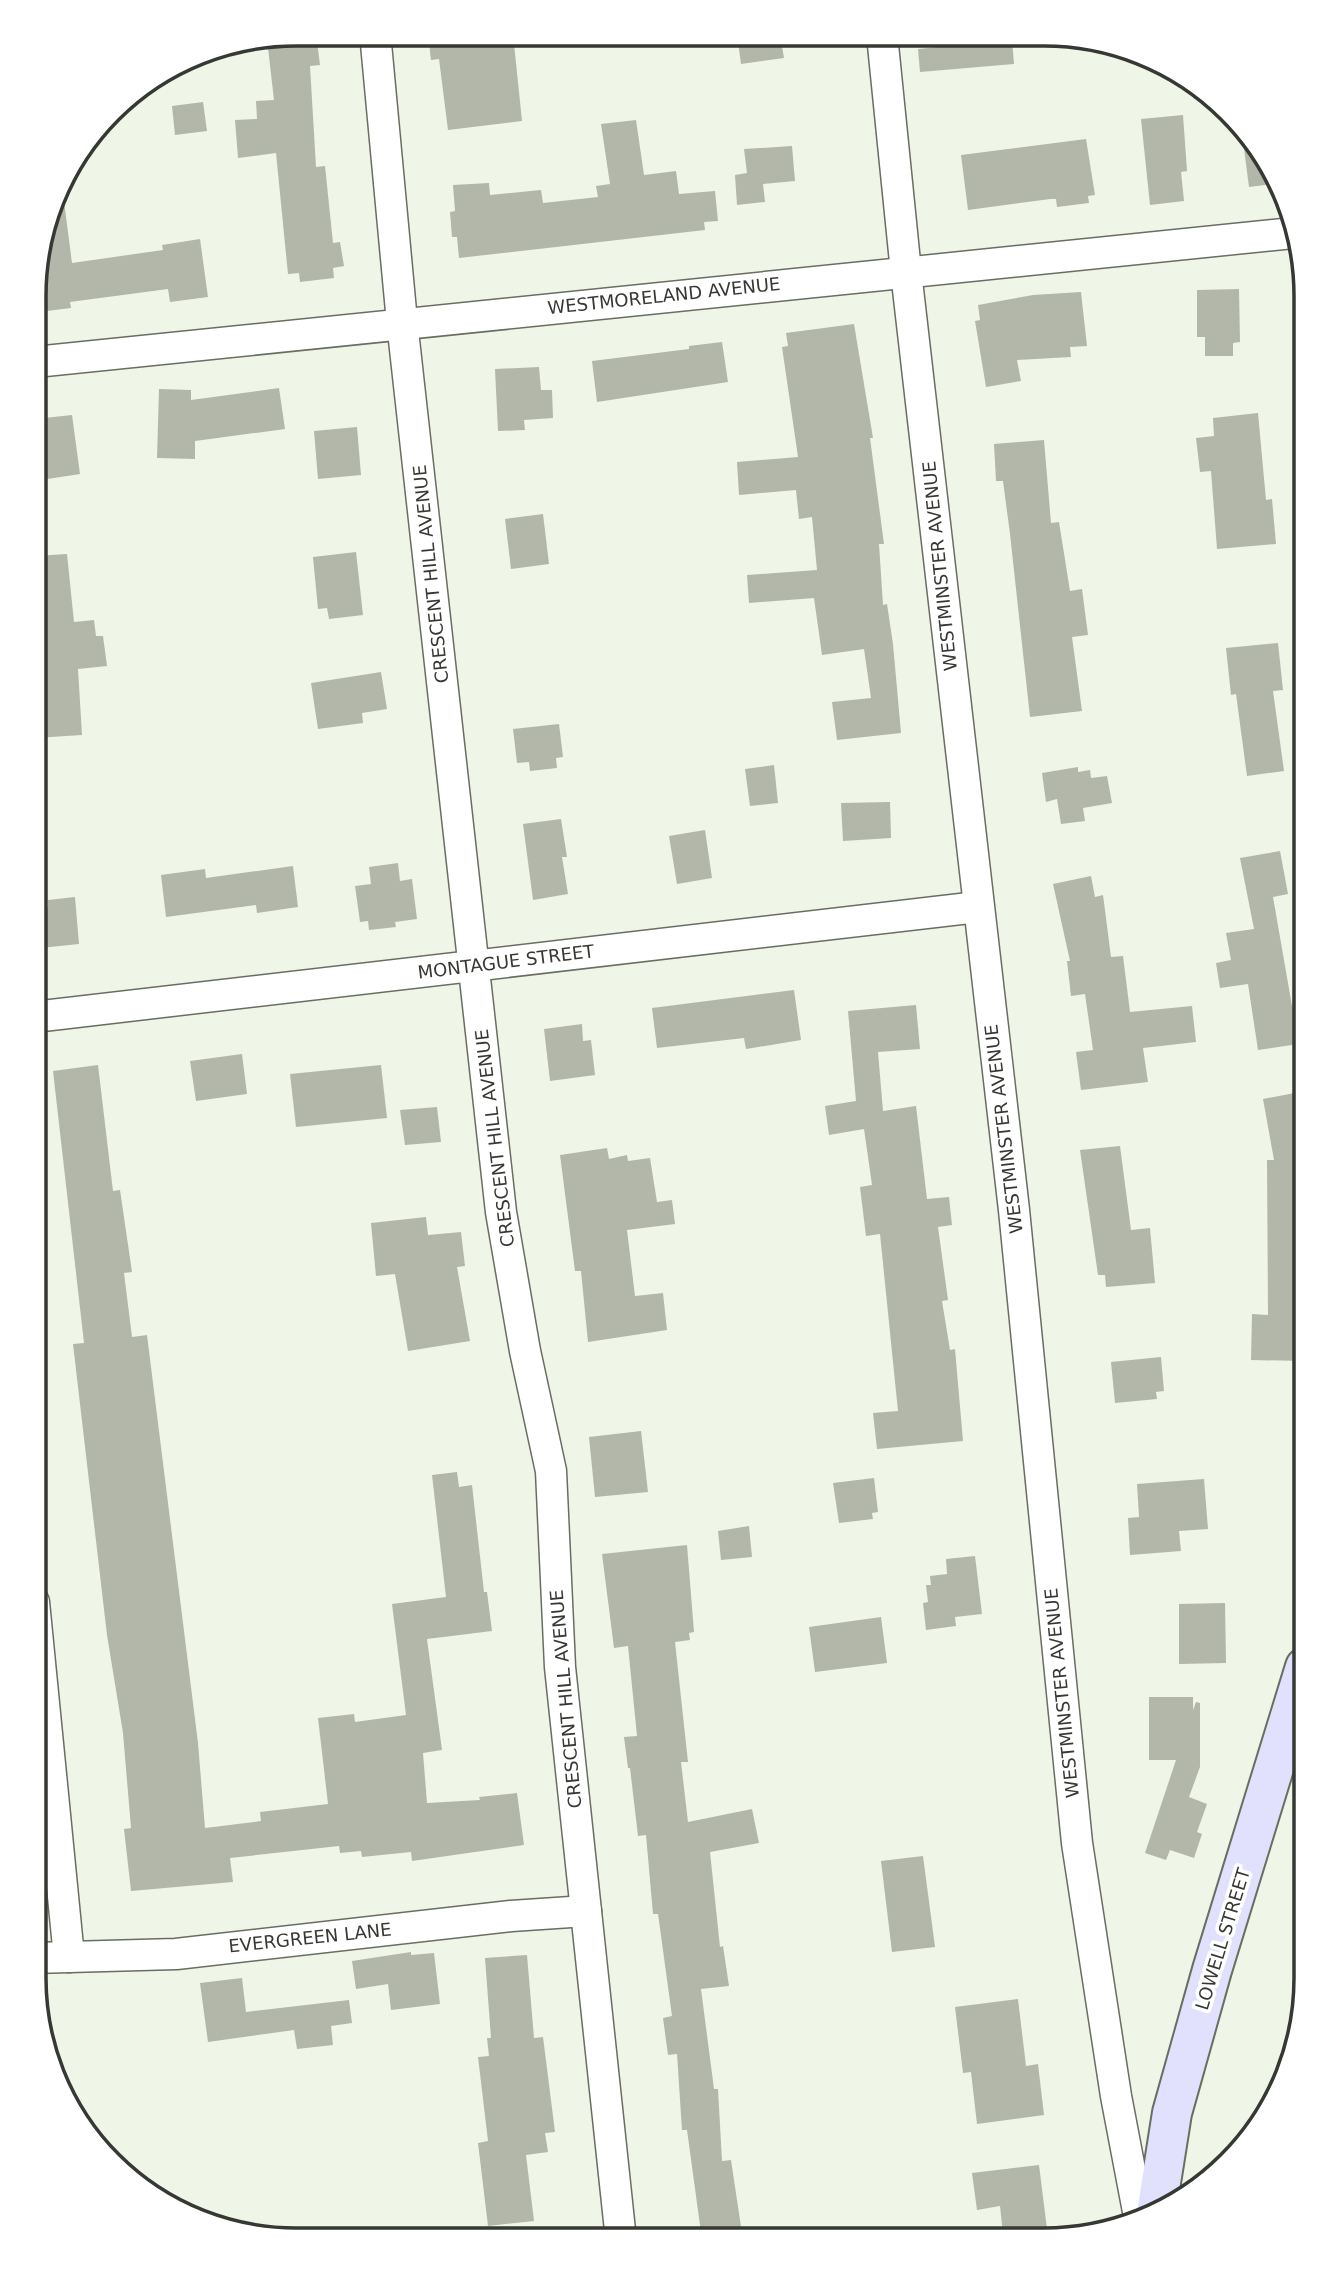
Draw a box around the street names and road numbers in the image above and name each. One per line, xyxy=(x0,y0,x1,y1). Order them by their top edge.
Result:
street label: WESTMORELAND AVENUE xyxy=(547,273,781,318)
street label: WESTMINSTER AVENUE xyxy=(918,460,961,672)
street label: CRESCENT HILL AVENUE xyxy=(409,464,452,684)
street label: MONTAGUE STREET xyxy=(416,940,596,983)
street label: WESTMINSTER AVENUE xyxy=(980,1023,1027,1235)
street label: CRESCENT HILL AVENUE xyxy=(471,1028,518,1248)
street label: WESTMINSTER AVENUE xyxy=(1040,1587,1083,1799)
street label: CRESCENT HILL AVENUE xyxy=(545,1589,586,1809)
street label: LOWELL STREET xyxy=(1191,1864,1254,2012)
street label: EVERGREEN LANE xyxy=(228,1919,392,1956)

